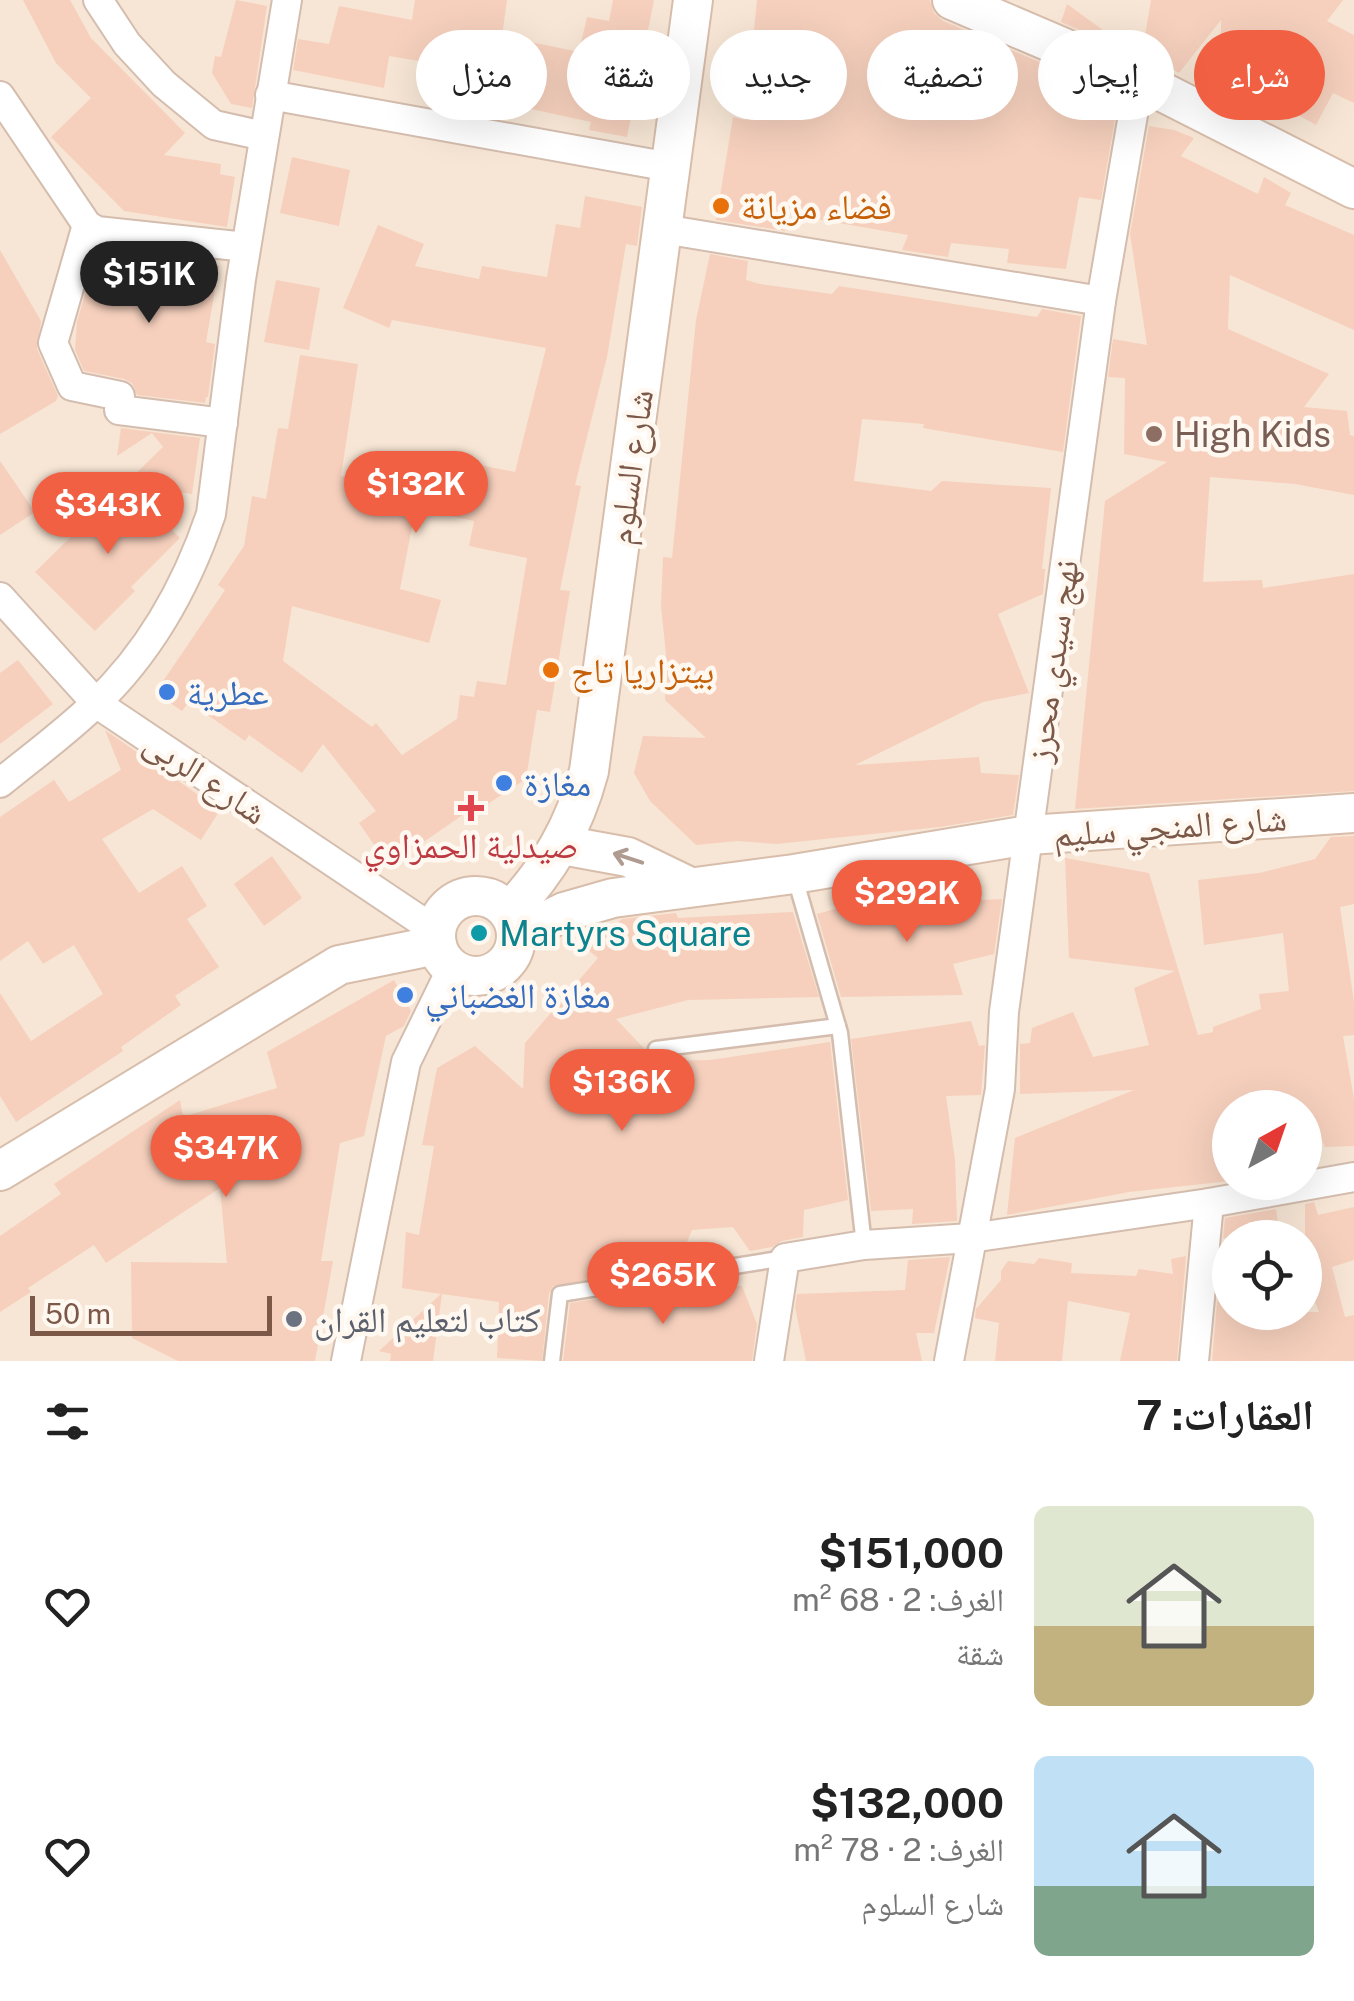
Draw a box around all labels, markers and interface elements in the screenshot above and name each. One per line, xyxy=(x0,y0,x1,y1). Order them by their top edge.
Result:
chip: منزل xyxy=(416,30,547,120)
chip: شقة xyxy=(567,30,690,120)
chip: جديد xyxy=(710,30,847,120)
chip: تصفية xyxy=(867,30,1018,120)
chip: إيجار xyxy=(1038,30,1174,120)
chip: شراء xyxy=(1194,30,1325,120)
place label: فضاء مزيانة xyxy=(741,186,892,227)
marker: فضاء مزيانة xyxy=(710,195,732,217)
pin: $151K xyxy=(79,241,219,326)
text: $151K xyxy=(102,255,196,292)
street label: شارع السلوم xyxy=(599,387,664,548)
place label: High Kids xyxy=(1174,414,1331,455)
marker: High Kids xyxy=(1143,423,1165,445)
pin: $132K xyxy=(346,451,486,536)
text: $132K xyxy=(366,465,466,502)
pin: $343K xyxy=(38,472,178,557)
text: $343K xyxy=(54,486,162,523)
street label: نهج سيدي محرز xyxy=(1017,557,1094,767)
place label: بيتزاريا تاج xyxy=(571,650,714,693)
marker: بيتزاريا تاج xyxy=(540,659,562,681)
place label: عطرية xyxy=(187,672,269,713)
marker: عطرية xyxy=(156,681,178,703)
street label: شارع الربى xyxy=(136,721,275,834)
place label: مغازة xyxy=(524,763,591,804)
marker: مغازة xyxy=(493,772,515,794)
marker: صيدلية الحمزاوي xyxy=(460,797,482,819)
street label: شارع المنجي سليم xyxy=(1052,797,1289,862)
place label: صيدلية الحمزاوي xyxy=(363,825,579,873)
one-way arrow xyxy=(613,848,645,866)
pin: $292K xyxy=(837,860,977,945)
text: $292K xyxy=(854,874,960,911)
place label: Martyrs Square xyxy=(499,913,752,954)
marker: Martyrs Square xyxy=(468,922,490,944)
place label: مغازة الغضباني xyxy=(425,975,611,1023)
marker: مغازة الغضباني xyxy=(394,984,416,1006)
pin: $136K xyxy=(552,1049,692,1134)
text: $136K xyxy=(572,1063,672,1100)
north arrow xyxy=(1212,1090,1322,1200)
map controls xyxy=(1212,1090,1322,1330)
pin: $347K xyxy=(156,1115,296,1200)
text: $347K xyxy=(173,1129,279,1166)
button: locate xyxy=(1212,1220,1322,1330)
pin: $265K xyxy=(593,1242,733,1327)
text: $265K xyxy=(609,1256,717,1293)
scale bar xyxy=(30,1291,272,1336)
text: 50 m xyxy=(45,1297,111,1330)
place label: كتاب لتعليم القران xyxy=(314,1299,540,1343)
marker: كتاب لتعليم القران xyxy=(283,1308,305,1330)
text: العقارات: 7 xyxy=(1136,1390,1314,1439)
icon: filters xyxy=(40,1394,95,1449)
text: $151,000 xyxy=(819,1528,1004,1577)
icon: home xyxy=(1114,1546,1234,1666)
icon: heart xyxy=(40,1579,95,1634)
text: الغرف: 2 · 68 m² xyxy=(792,1581,1004,1618)
text: شقة xyxy=(956,1635,1004,1672)
text: $132,000 xyxy=(810,1778,1004,1827)
icon: home xyxy=(1114,1796,1234,1916)
icon: heart xyxy=(40,1829,95,1884)
text: الغرف: 2 · 78 m² xyxy=(793,1831,1004,1868)
text: شارع السلوم xyxy=(861,1885,1004,1922)

